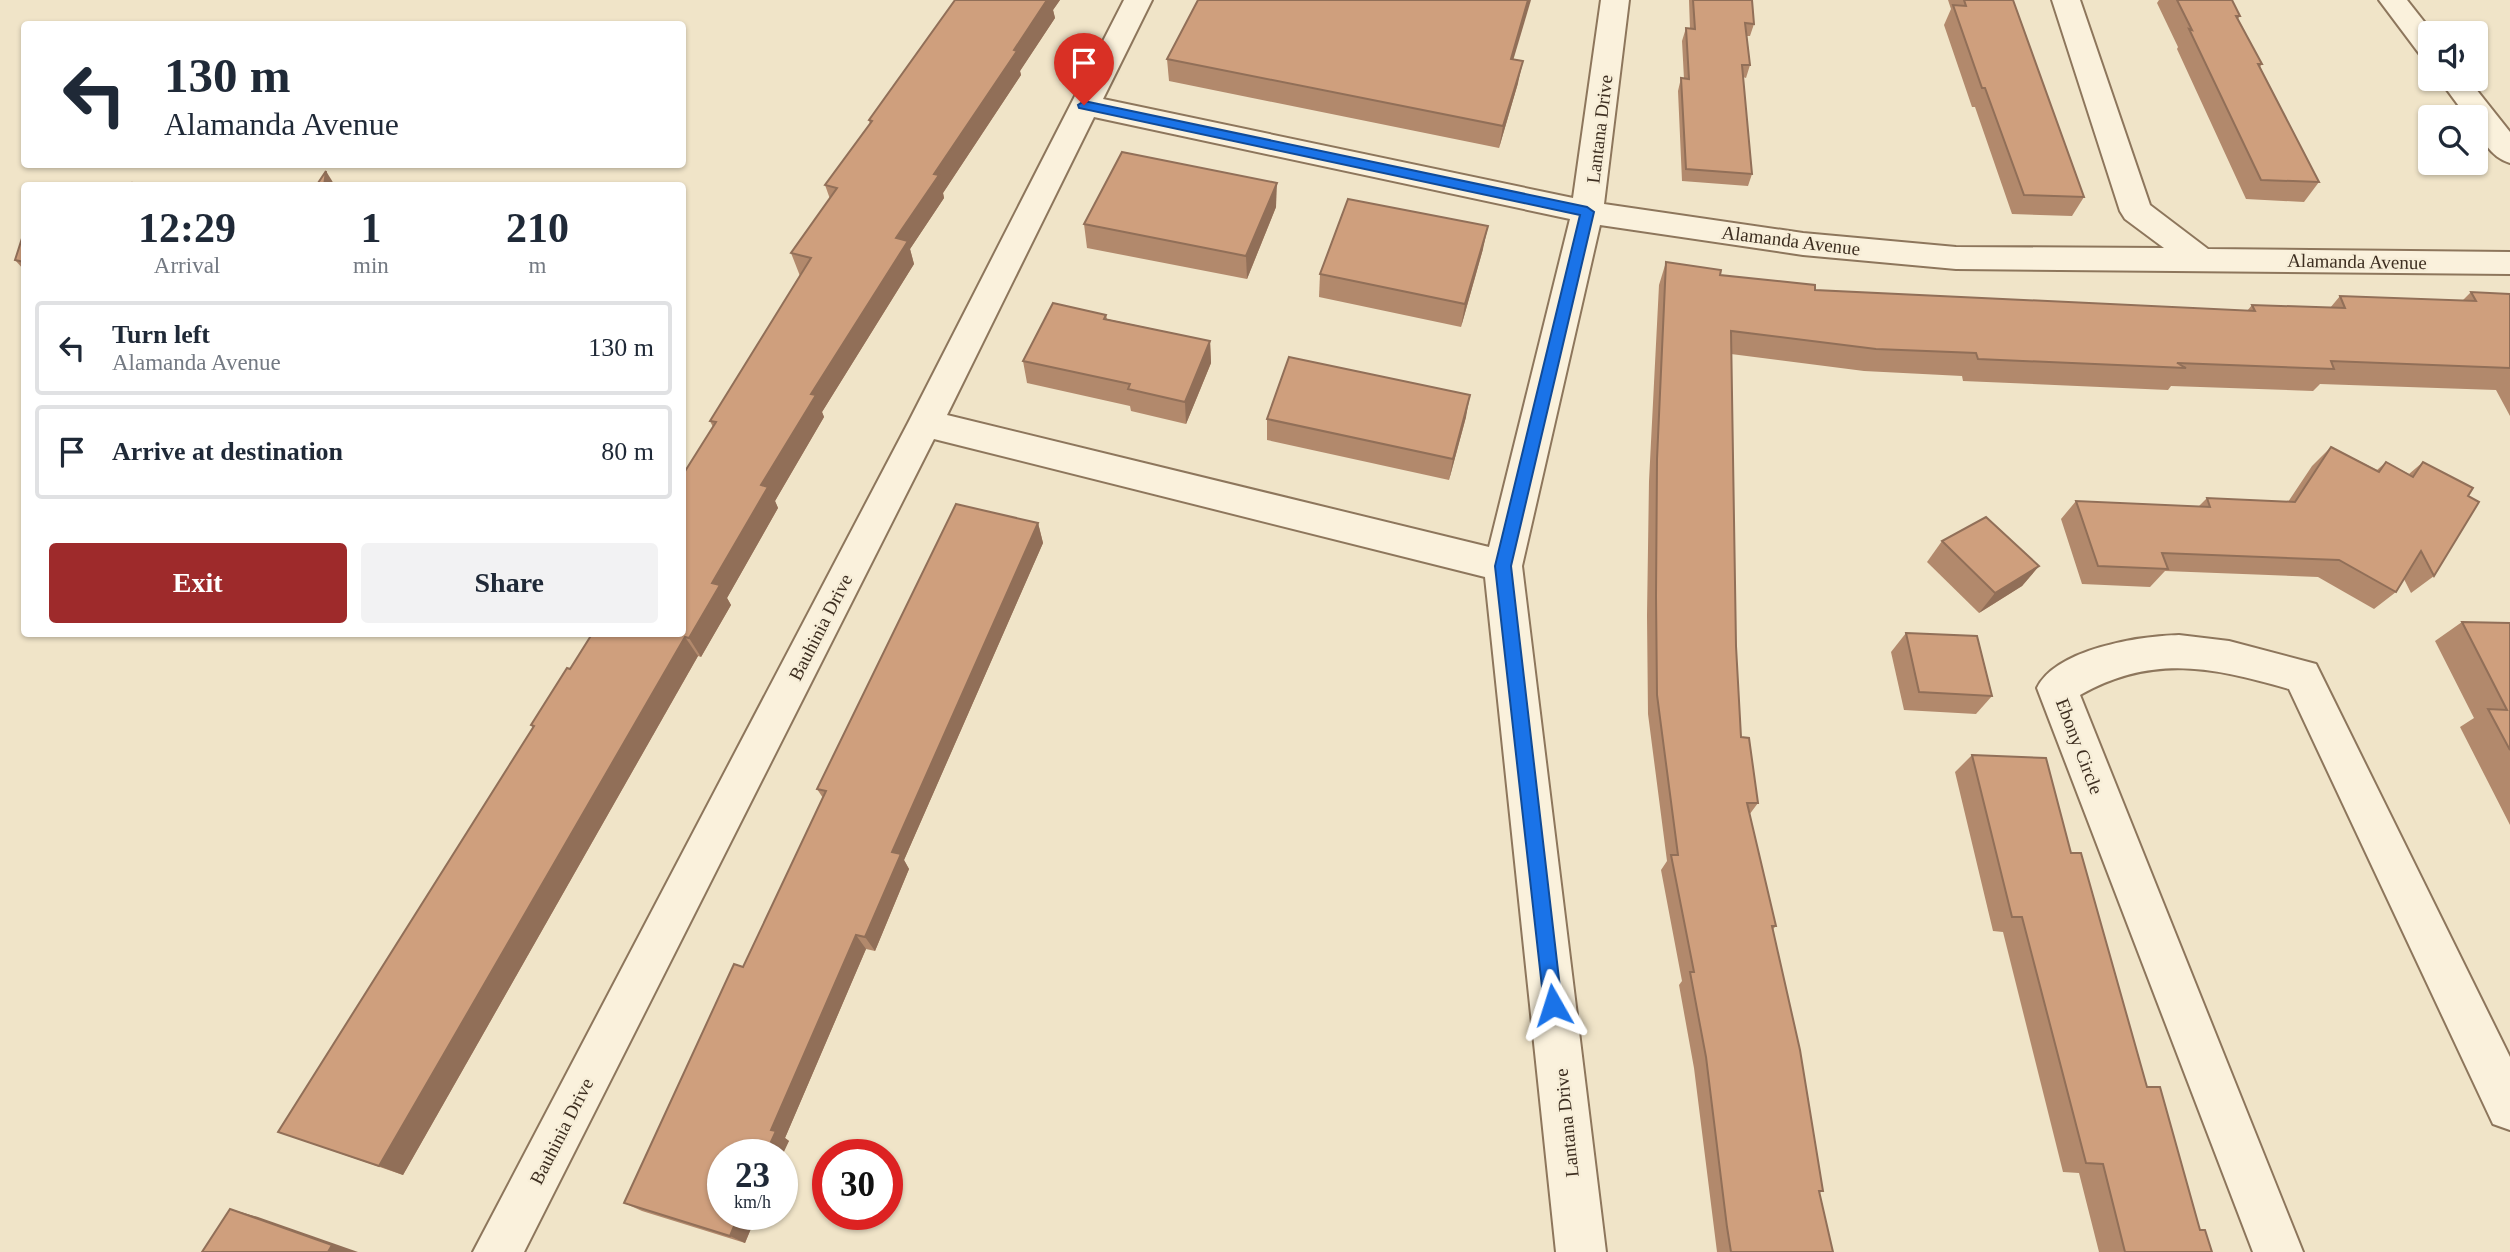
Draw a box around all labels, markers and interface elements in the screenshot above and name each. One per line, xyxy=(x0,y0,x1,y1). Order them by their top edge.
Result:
map controls xyxy=(2418,21,2488,175)
button: sound xyxy=(2418,21,2488,91)
pin xyxy=(1054,33,1114,105)
icon: arrive xyxy=(1065,44,1103,82)
text: 130 m xyxy=(164,48,291,103)
icon: left xyxy=(49,49,140,140)
street label: Lantana Drive xyxy=(1582,74,1617,185)
button: search xyxy=(2418,105,2488,175)
text: Alamanda Avenue xyxy=(164,106,399,142)
text: 12:29 xyxy=(138,205,236,251)
text: 1 xyxy=(360,205,381,251)
text: 210 xyxy=(506,205,569,251)
street label: Alamanda Avenue xyxy=(1720,222,1861,259)
street label: Alamanda Avenue xyxy=(2287,250,2427,273)
text: Arrival xyxy=(154,253,220,278)
text: min xyxy=(353,253,389,278)
text: m xyxy=(528,253,546,278)
text: Turn left xyxy=(112,320,210,349)
icon: left xyxy=(53,329,91,367)
text: 130 m xyxy=(588,333,654,362)
text: Alamanda Avenue xyxy=(112,350,281,375)
icon: arrive xyxy=(53,433,91,471)
text: Arrive at destination xyxy=(112,437,343,466)
text: 80 m xyxy=(601,437,654,466)
button: Exit xyxy=(49,543,347,623)
button: Share xyxy=(361,543,658,623)
street label: Bauhinia Drive xyxy=(785,571,856,684)
street label: Ebony Circle xyxy=(2052,695,2107,797)
position arrow xyxy=(1516,968,1590,1042)
street label: Lantana Drive xyxy=(1550,1068,1583,1178)
street label: Bauhinia Drive xyxy=(526,1075,597,1188)
speed limit sign: 30 xyxy=(812,1139,903,1230)
text: 23 xyxy=(735,1156,770,1195)
text: km/h xyxy=(734,1192,771,1212)

